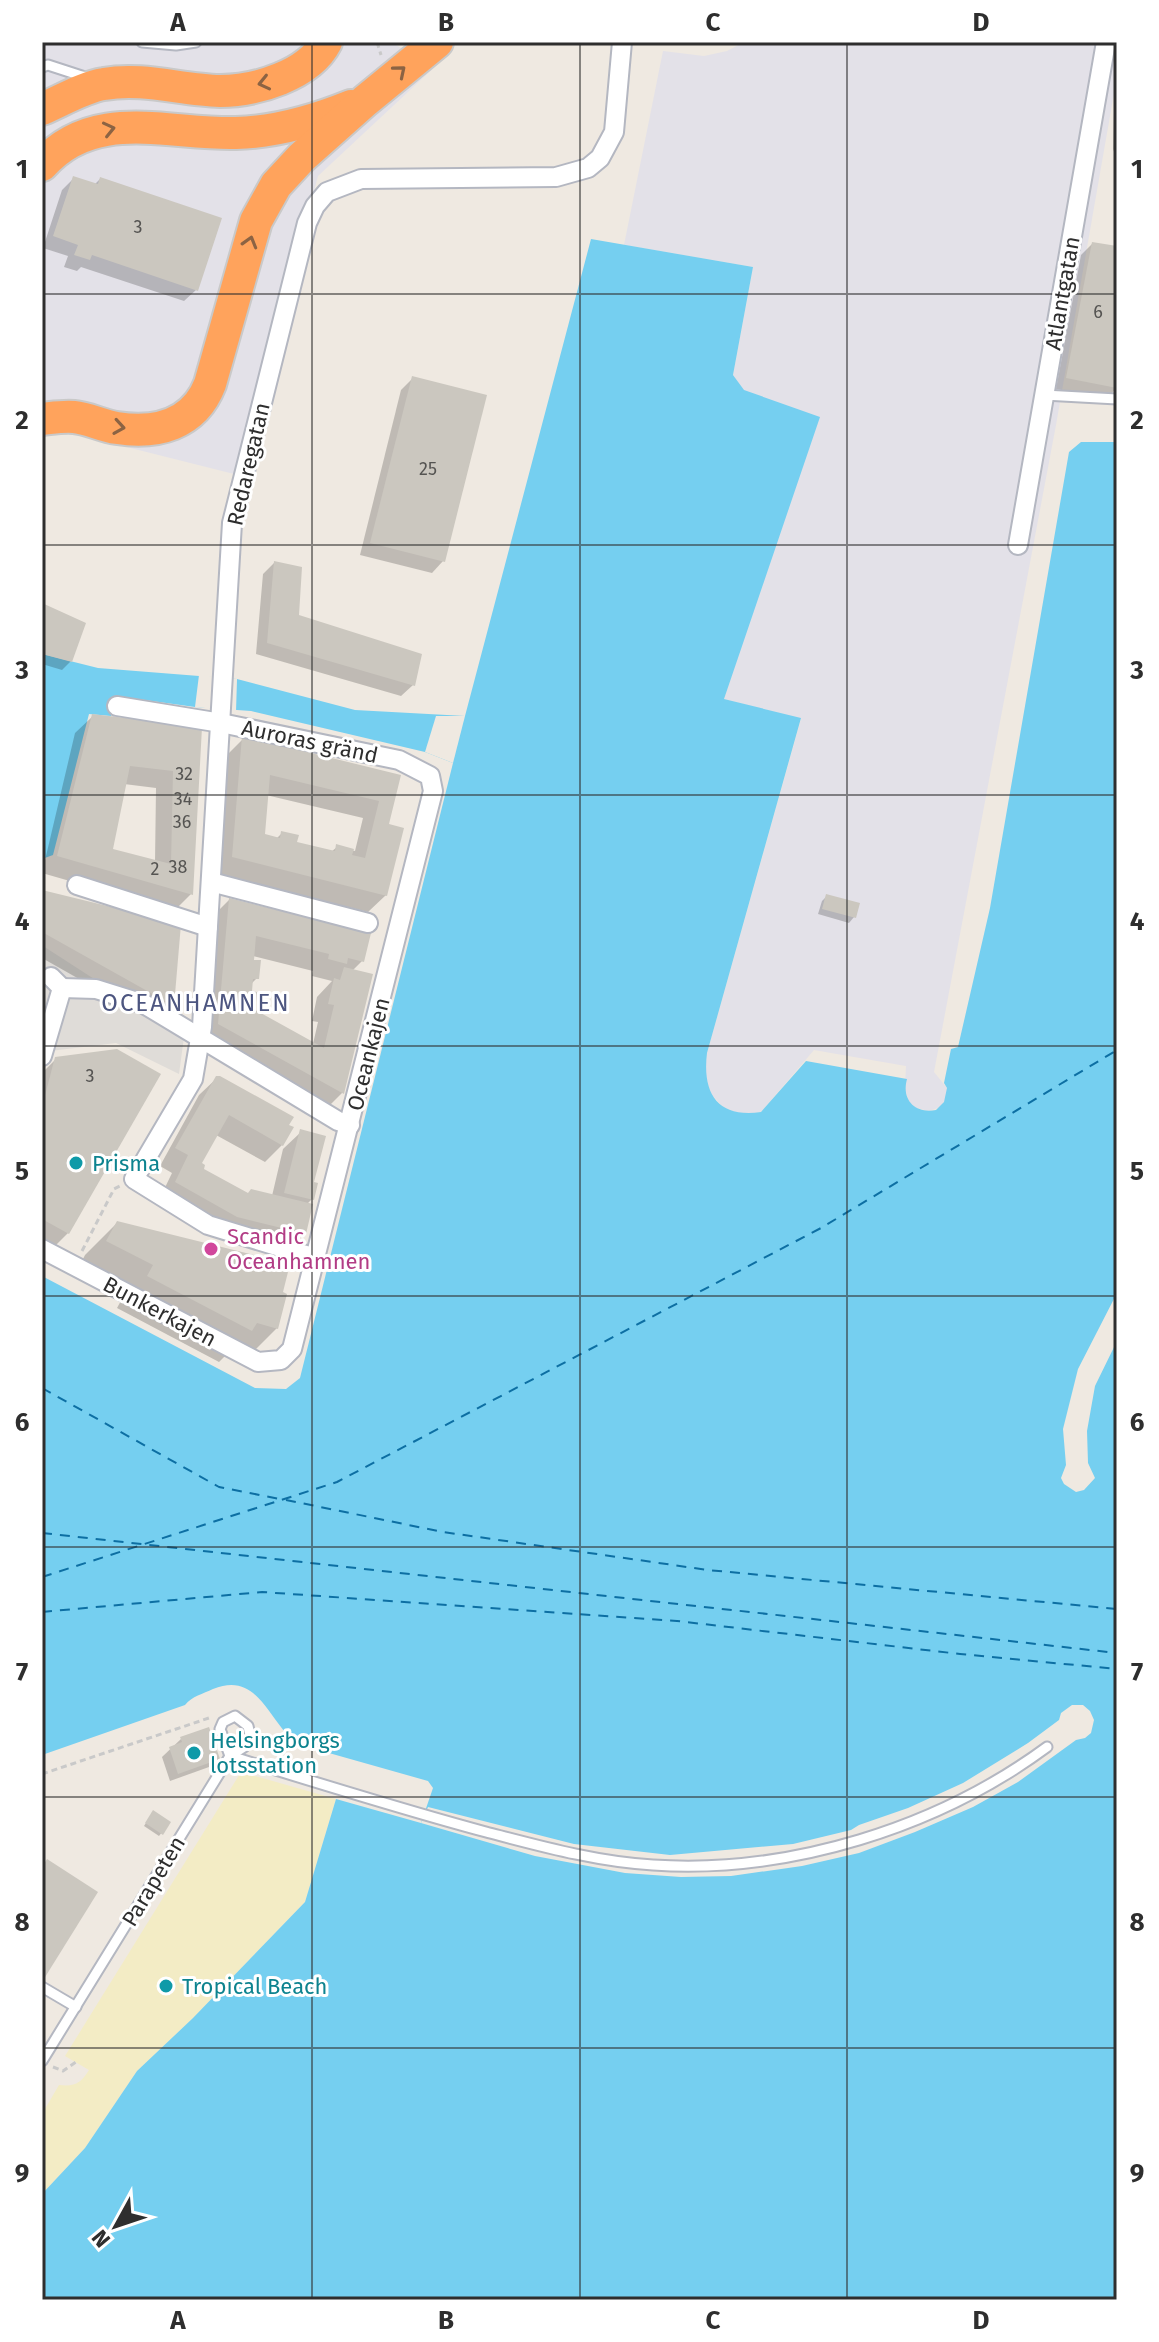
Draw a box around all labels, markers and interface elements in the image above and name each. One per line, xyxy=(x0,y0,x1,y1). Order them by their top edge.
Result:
text: A xyxy=(169,7,186,38)
text: B xyxy=(438,7,454,38)
text: C xyxy=(706,7,721,38)
text: D xyxy=(973,7,990,38)
one-way arrow xyxy=(391,66,406,81)
one-way arrow xyxy=(257,74,271,91)
one-way arrow xyxy=(102,121,116,138)
text: 1 xyxy=(16,154,28,185)
text: 1 xyxy=(1131,154,1143,185)
house number: 3 xyxy=(134,216,142,238)
street label: Atlantgatan xyxy=(1039,234,1086,352)
one-way arrow xyxy=(241,236,258,250)
house number: 6 xyxy=(1093,301,1103,323)
street label: Redaregatan xyxy=(221,400,276,528)
text: 2 xyxy=(15,405,29,436)
text: 2 xyxy=(1130,405,1144,436)
one-way arrow xyxy=(112,418,125,435)
house number: 25 xyxy=(419,458,437,480)
text: 3 xyxy=(14,655,29,686)
text: 3 xyxy=(1129,655,1144,686)
street label: Auroras gränd xyxy=(239,714,381,769)
house number: 32 xyxy=(175,763,193,785)
house number: 34 xyxy=(174,788,193,810)
house number: 36 xyxy=(173,811,191,833)
house number: 38 xyxy=(169,856,188,878)
house number: 2 xyxy=(151,858,160,880)
text: 4 xyxy=(15,906,30,937)
text: 4 xyxy=(1130,906,1145,937)
district label: OCEANHAMNEN xyxy=(101,989,291,1017)
street label: Oceankajen xyxy=(341,995,396,1113)
house number: 3 xyxy=(86,1065,94,1087)
place label: Prisma xyxy=(92,1150,160,1177)
marker: Prisma xyxy=(67,1154,85,1172)
text: 5 xyxy=(15,1156,29,1187)
text: 5 xyxy=(1130,1156,1144,1187)
place label: Scandic Oceanhamnen xyxy=(227,1223,370,1275)
marker: Scandic Oceanhamnen xyxy=(202,1240,220,1258)
street label: Bunkerkajen xyxy=(99,1270,221,1353)
text: 6 xyxy=(15,1407,30,1438)
text: 6 xyxy=(1130,1407,1145,1438)
text: 7 xyxy=(16,1657,28,1688)
text: 7 xyxy=(1131,1657,1143,1688)
place label: Helsingborgs lotsstation xyxy=(210,1727,340,1779)
marker: Helsingborgs lotsstation xyxy=(185,1744,203,1762)
street label: Parapeten xyxy=(116,1831,191,1931)
text: 8 xyxy=(14,1907,30,1938)
text: 8 xyxy=(1129,1907,1145,1938)
place label: Tropical Beach xyxy=(182,1973,328,2000)
marker: Tropical Beach xyxy=(157,1977,175,1995)
text: 9 xyxy=(15,2158,29,2189)
text: 9 xyxy=(1130,2158,1144,2189)
north arrow xyxy=(76,2186,156,2266)
text: N xyxy=(86,2224,116,2253)
text: A xyxy=(169,2305,186,2336)
text: B xyxy=(438,2305,454,2336)
text: C xyxy=(706,2305,721,2336)
text: D xyxy=(973,2305,990,2336)

